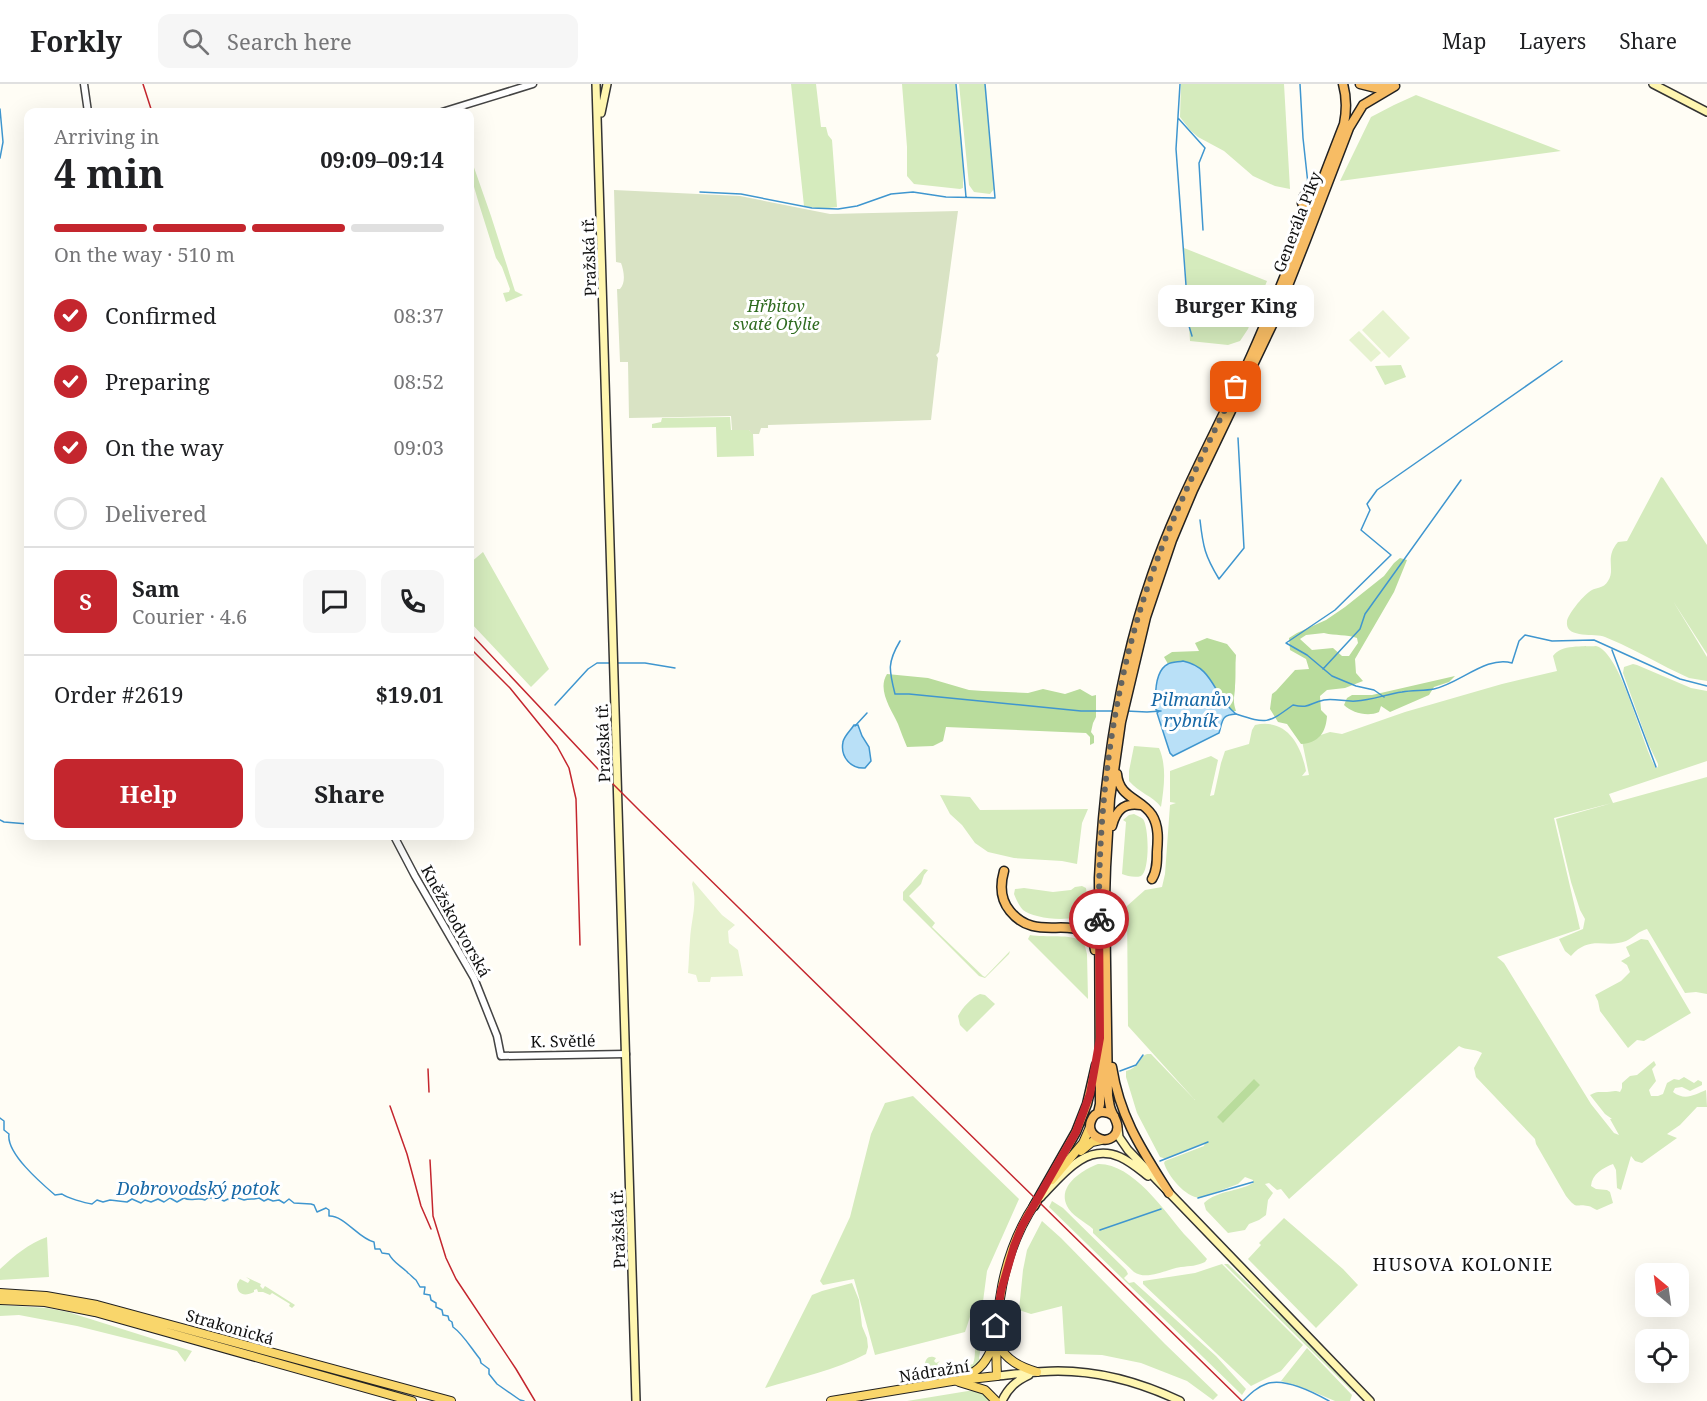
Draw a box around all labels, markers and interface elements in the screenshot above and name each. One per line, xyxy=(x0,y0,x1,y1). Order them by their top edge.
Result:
search box xyxy=(158,14,578,68)
text: Forkly xyxy=(30,22,122,60)
icon: search xyxy=(179,25,212,58)
text: Search here xyxy=(227,26,352,56)
text: Map xyxy=(1442,27,1486,55)
text: Layers xyxy=(1519,27,1586,55)
text: Share xyxy=(1619,27,1677,55)
text: Arriving in xyxy=(54,123,159,150)
text: 09:09–09:14 xyxy=(320,144,444,174)
text: 4 min xyxy=(54,146,164,199)
street label: Generála Píky xyxy=(1268,167,1327,276)
street label: Pražská tř. xyxy=(577,217,601,297)
text: On the way · 510 m xyxy=(54,241,235,268)
callout: Burger King xyxy=(1158,285,1314,327)
text: Burger King xyxy=(1175,292,1297,319)
park label: Hřbitov svaté Otýlie xyxy=(732,295,820,335)
icon: check xyxy=(54,299,87,332)
text: Confirmed xyxy=(105,300,216,330)
text: 08:37 xyxy=(394,302,444,329)
pin xyxy=(1210,361,1261,412)
icon: check xyxy=(54,365,87,398)
text: Preparing xyxy=(105,366,210,396)
text: 08:52 xyxy=(394,368,444,395)
icon: bag xyxy=(1219,370,1252,403)
icon: check xyxy=(54,431,87,464)
text: On the way xyxy=(105,432,224,462)
text: 09:03 xyxy=(394,434,444,461)
text: Delivered xyxy=(105,498,207,528)
button: chat xyxy=(303,570,366,633)
button: phone xyxy=(381,570,444,633)
text: Sam xyxy=(132,573,180,603)
text: S xyxy=(79,586,92,616)
text: Courier · 4.6 xyxy=(132,603,247,630)
text: Order #2619 xyxy=(54,679,184,709)
text: $19.01 xyxy=(375,679,444,709)
water label: Pilmanův rybník xyxy=(1150,687,1231,732)
street label: Pražská tř. xyxy=(591,703,615,783)
button: Help xyxy=(54,759,243,828)
button: Share xyxy=(255,759,444,828)
street label: Kněžskodvorská xyxy=(416,861,496,981)
courier xyxy=(1069,889,1129,949)
icon: bike xyxy=(1083,903,1116,936)
street label: K. Světlé xyxy=(530,1029,596,1053)
water label: Dobrovodský potok xyxy=(115,1176,280,1200)
street label: Pražská tř. xyxy=(606,1189,630,1269)
district label: HUSOVA KOLONIE xyxy=(1373,1252,1553,1276)
north arrow xyxy=(1635,1263,1689,1317)
map controls xyxy=(1635,1263,1689,1383)
pin xyxy=(970,1300,1021,1351)
street label: Strakonická xyxy=(183,1304,277,1350)
icon: home xyxy=(979,1309,1012,1342)
button: locate xyxy=(1635,1329,1689,1383)
street label: Nádražní xyxy=(897,1355,971,1387)

